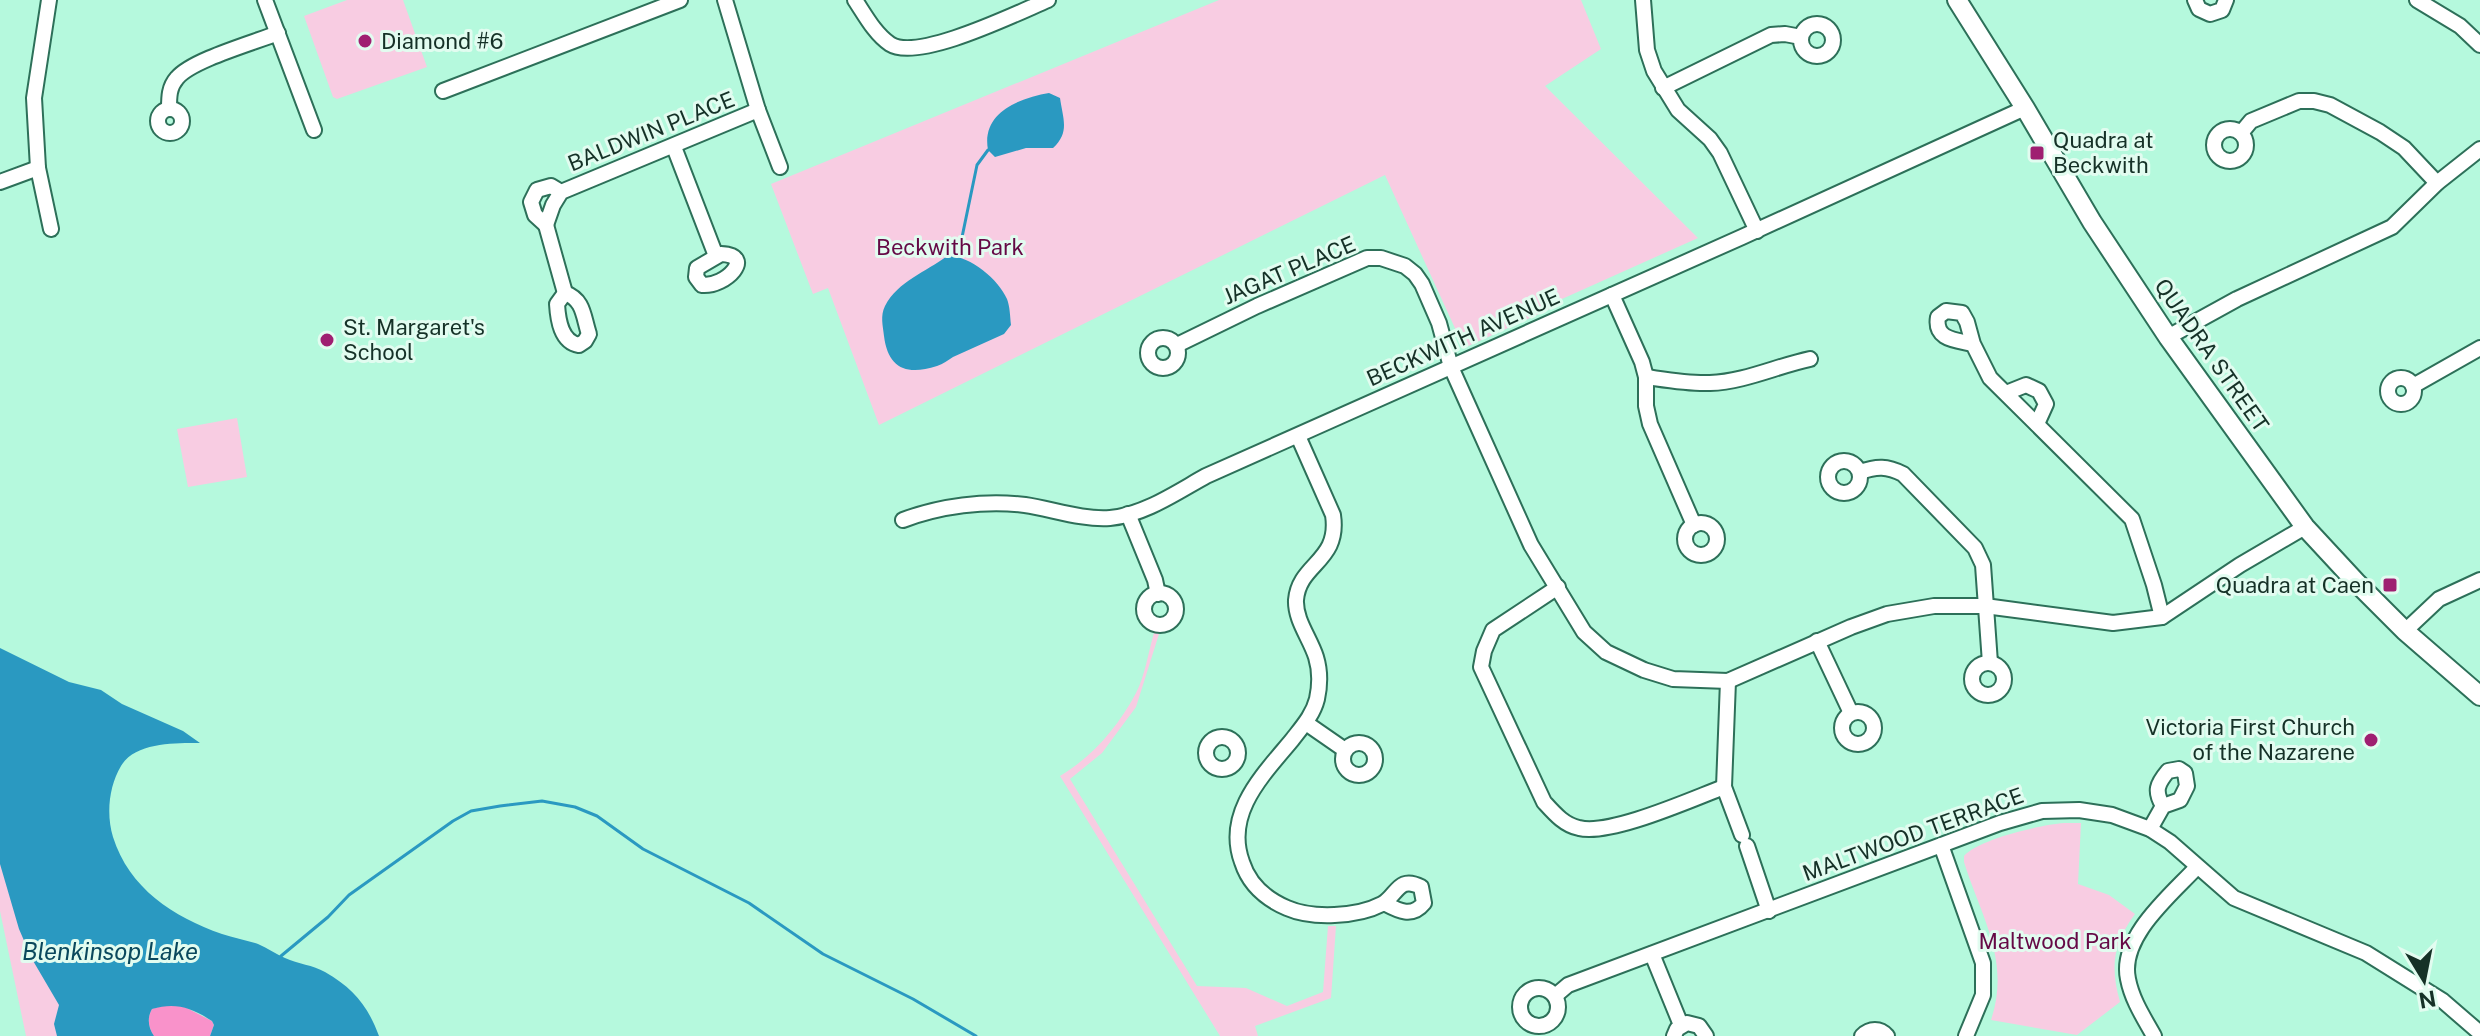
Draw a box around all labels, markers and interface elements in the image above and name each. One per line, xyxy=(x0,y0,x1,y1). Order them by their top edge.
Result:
place label: Diamond #6 xyxy=(381,28,503,54)
marker: Diamond #6 xyxy=(356,32,374,50)
street label: BALDWIN PLACE xyxy=(564,86,738,176)
place label: Quadra at Beckwith xyxy=(2053,127,2154,178)
marker: Quadra at Beckwith xyxy=(2028,144,2046,162)
street label: JAGAT PLACE xyxy=(1219,230,1359,310)
park label: Beckwith Park xyxy=(876,234,1024,260)
street label: QUADRA STREET xyxy=(2150,274,2274,436)
street label: BECKWITH AVENUE xyxy=(1362,283,1564,391)
place label: St. Margaret's School xyxy=(343,314,485,365)
marker: St. Margaret's School xyxy=(318,331,336,349)
place label: Quadra at Caen xyxy=(2216,572,2374,598)
marker: Quadra at Caen xyxy=(2381,576,2399,594)
place label: Victoria First Church of the Nazarene xyxy=(2145,714,2355,765)
marker: Victoria First Church of the Nazarene xyxy=(2362,731,2380,749)
street label: MALTWOOD TERRACE xyxy=(1799,782,2027,886)
park label: Maltwood Park xyxy=(1978,928,2132,954)
water label: Blenkinsop Lake xyxy=(22,937,198,965)
north arrow xyxy=(2384,940,2464,1020)
text: N xyxy=(2417,985,2438,1014)

